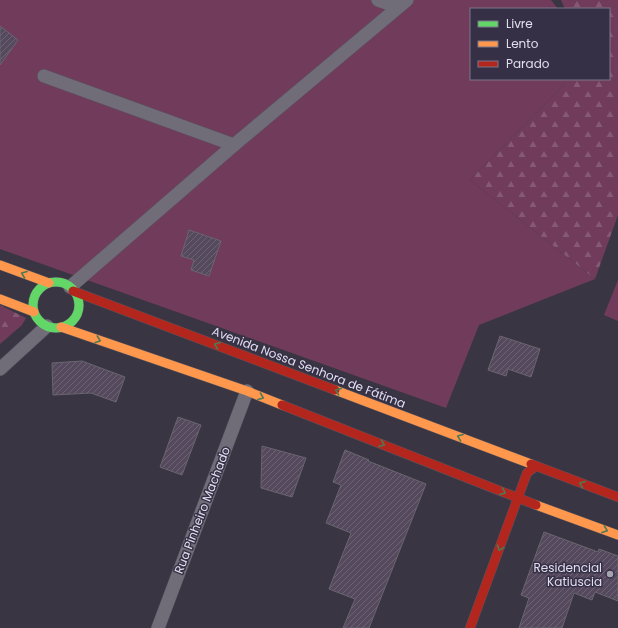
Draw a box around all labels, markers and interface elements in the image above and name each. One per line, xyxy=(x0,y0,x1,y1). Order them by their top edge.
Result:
legend xyxy=(470,8,610,80)
text: Livre xyxy=(506,15,533,32)
text: Lento xyxy=(506,35,539,52)
text: Parado xyxy=(506,55,550,72)
one-way arrow xyxy=(21,271,28,279)
street label: Avenida Nossa Senhora de Fátima xyxy=(210,322,408,412)
one-way arrow xyxy=(95,335,102,343)
one-way arrow xyxy=(213,342,220,350)
one-way arrow xyxy=(335,388,342,396)
one-way arrow xyxy=(257,392,264,400)
one-way arrow xyxy=(457,434,464,442)
one-way arrow xyxy=(378,440,385,448)
street label: Rua Pinheiro Machado xyxy=(170,444,234,576)
one-way arrow xyxy=(578,480,585,488)
one-way arrow xyxy=(499,487,506,495)
one-way arrow xyxy=(602,525,609,534)
one-way arrow xyxy=(496,544,504,551)
place label: Residencial Katiuscia xyxy=(534,559,602,590)
marker: Residencial Katiuscia xyxy=(605,569,615,579)

